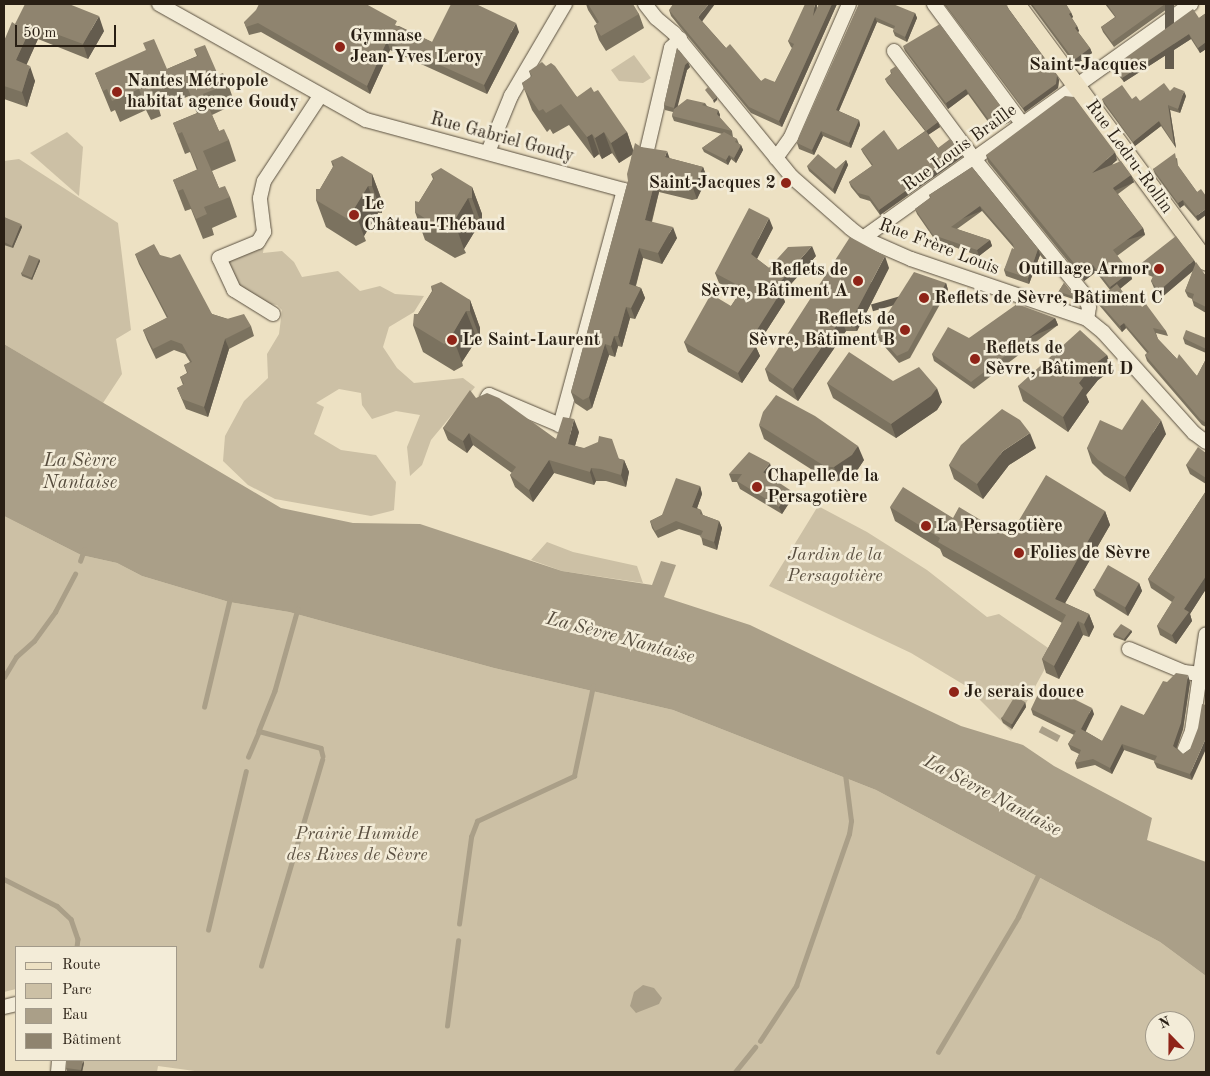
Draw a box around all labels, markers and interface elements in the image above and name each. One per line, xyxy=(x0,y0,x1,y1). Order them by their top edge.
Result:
scale bar xyxy=(18,15,119,47)
text: 50 m xyxy=(23,26,57,41)
place label: Gymnase Jean-Yves Leroy xyxy=(350,26,483,68)
marker: Gymnase Jean-Yves Leroy xyxy=(334,41,346,53)
district label: Saint-Jacques xyxy=(1029,55,1147,77)
place label: Nantes Métropole habitat agence Goudy xyxy=(127,71,299,114)
marker: Nantes Métropole habitat agence Goudy xyxy=(111,86,123,98)
street label: Rue Ledru-Rollin xyxy=(1080,96,1178,218)
street label: Rue Louis Braille xyxy=(899,99,1021,197)
street label: Rue Gabriel Goudy xyxy=(428,108,576,168)
place label: Saint-Jacques 2 xyxy=(649,172,776,194)
marker: Saint-Jacques 2 xyxy=(780,177,792,189)
place label: Le Château-Thébaud xyxy=(364,194,506,236)
marker: Le Château-Thébaud xyxy=(348,209,360,221)
street label: Rue Frère Louis xyxy=(876,214,1002,280)
place label: Outillage Armor xyxy=(1018,258,1149,280)
place label: Reflets de Sèvre, Bâtiment A xyxy=(701,260,848,302)
marker: Outillage Armor xyxy=(1153,263,1165,275)
marker: Reflets de Sèvre, Bâtiment A xyxy=(852,275,864,287)
place label: Reflets de Sèvre, Bâtiment C xyxy=(934,287,1163,309)
marker: Reflets de Sèvre, Bâtiment C xyxy=(918,292,930,304)
place label: Reflets de Sèvre, Bâtiment B xyxy=(748,309,895,352)
marker: Reflets de Sèvre, Bâtiment B xyxy=(899,324,911,336)
place label: Le Saint-Laurent xyxy=(462,329,600,351)
marker: Le Saint-Laurent xyxy=(446,334,458,346)
place label: Reflets de Sèvre, Bâtiment D xyxy=(985,338,1133,380)
marker: Reflets de Sèvre, Bâtiment D xyxy=(969,353,981,365)
water label: La Sèvre Nantaise xyxy=(43,451,117,495)
place label: Chapelle de la Persagotière xyxy=(767,466,879,508)
marker: Chapelle de la Persagotière xyxy=(751,481,763,493)
place label: La Persagotière xyxy=(936,515,1063,537)
marker: La Persagotière xyxy=(920,520,932,532)
place label: Folies de Sèvre xyxy=(1029,542,1150,564)
park label: Jardin de la Persagotière xyxy=(787,545,883,588)
marker: Folies de Sèvre xyxy=(1013,547,1025,559)
water label: La Sèvre Nantaise xyxy=(543,608,697,670)
place label: Je serais douce xyxy=(964,681,1084,703)
marker: Je serais douce xyxy=(948,686,960,698)
water label: La Sèvre Nantaise xyxy=(919,751,1065,843)
park label: Prairie Humide des Rives de Sèvre xyxy=(286,824,428,866)
legend xyxy=(15,946,178,1061)
text: Route xyxy=(62,958,100,973)
text: Parc xyxy=(62,983,92,998)
text: Eau xyxy=(62,1008,88,1023)
north arrow xyxy=(1145,1011,1195,1061)
text: N xyxy=(1157,1015,1172,1032)
text: Bâtiment xyxy=(62,1033,121,1048)

